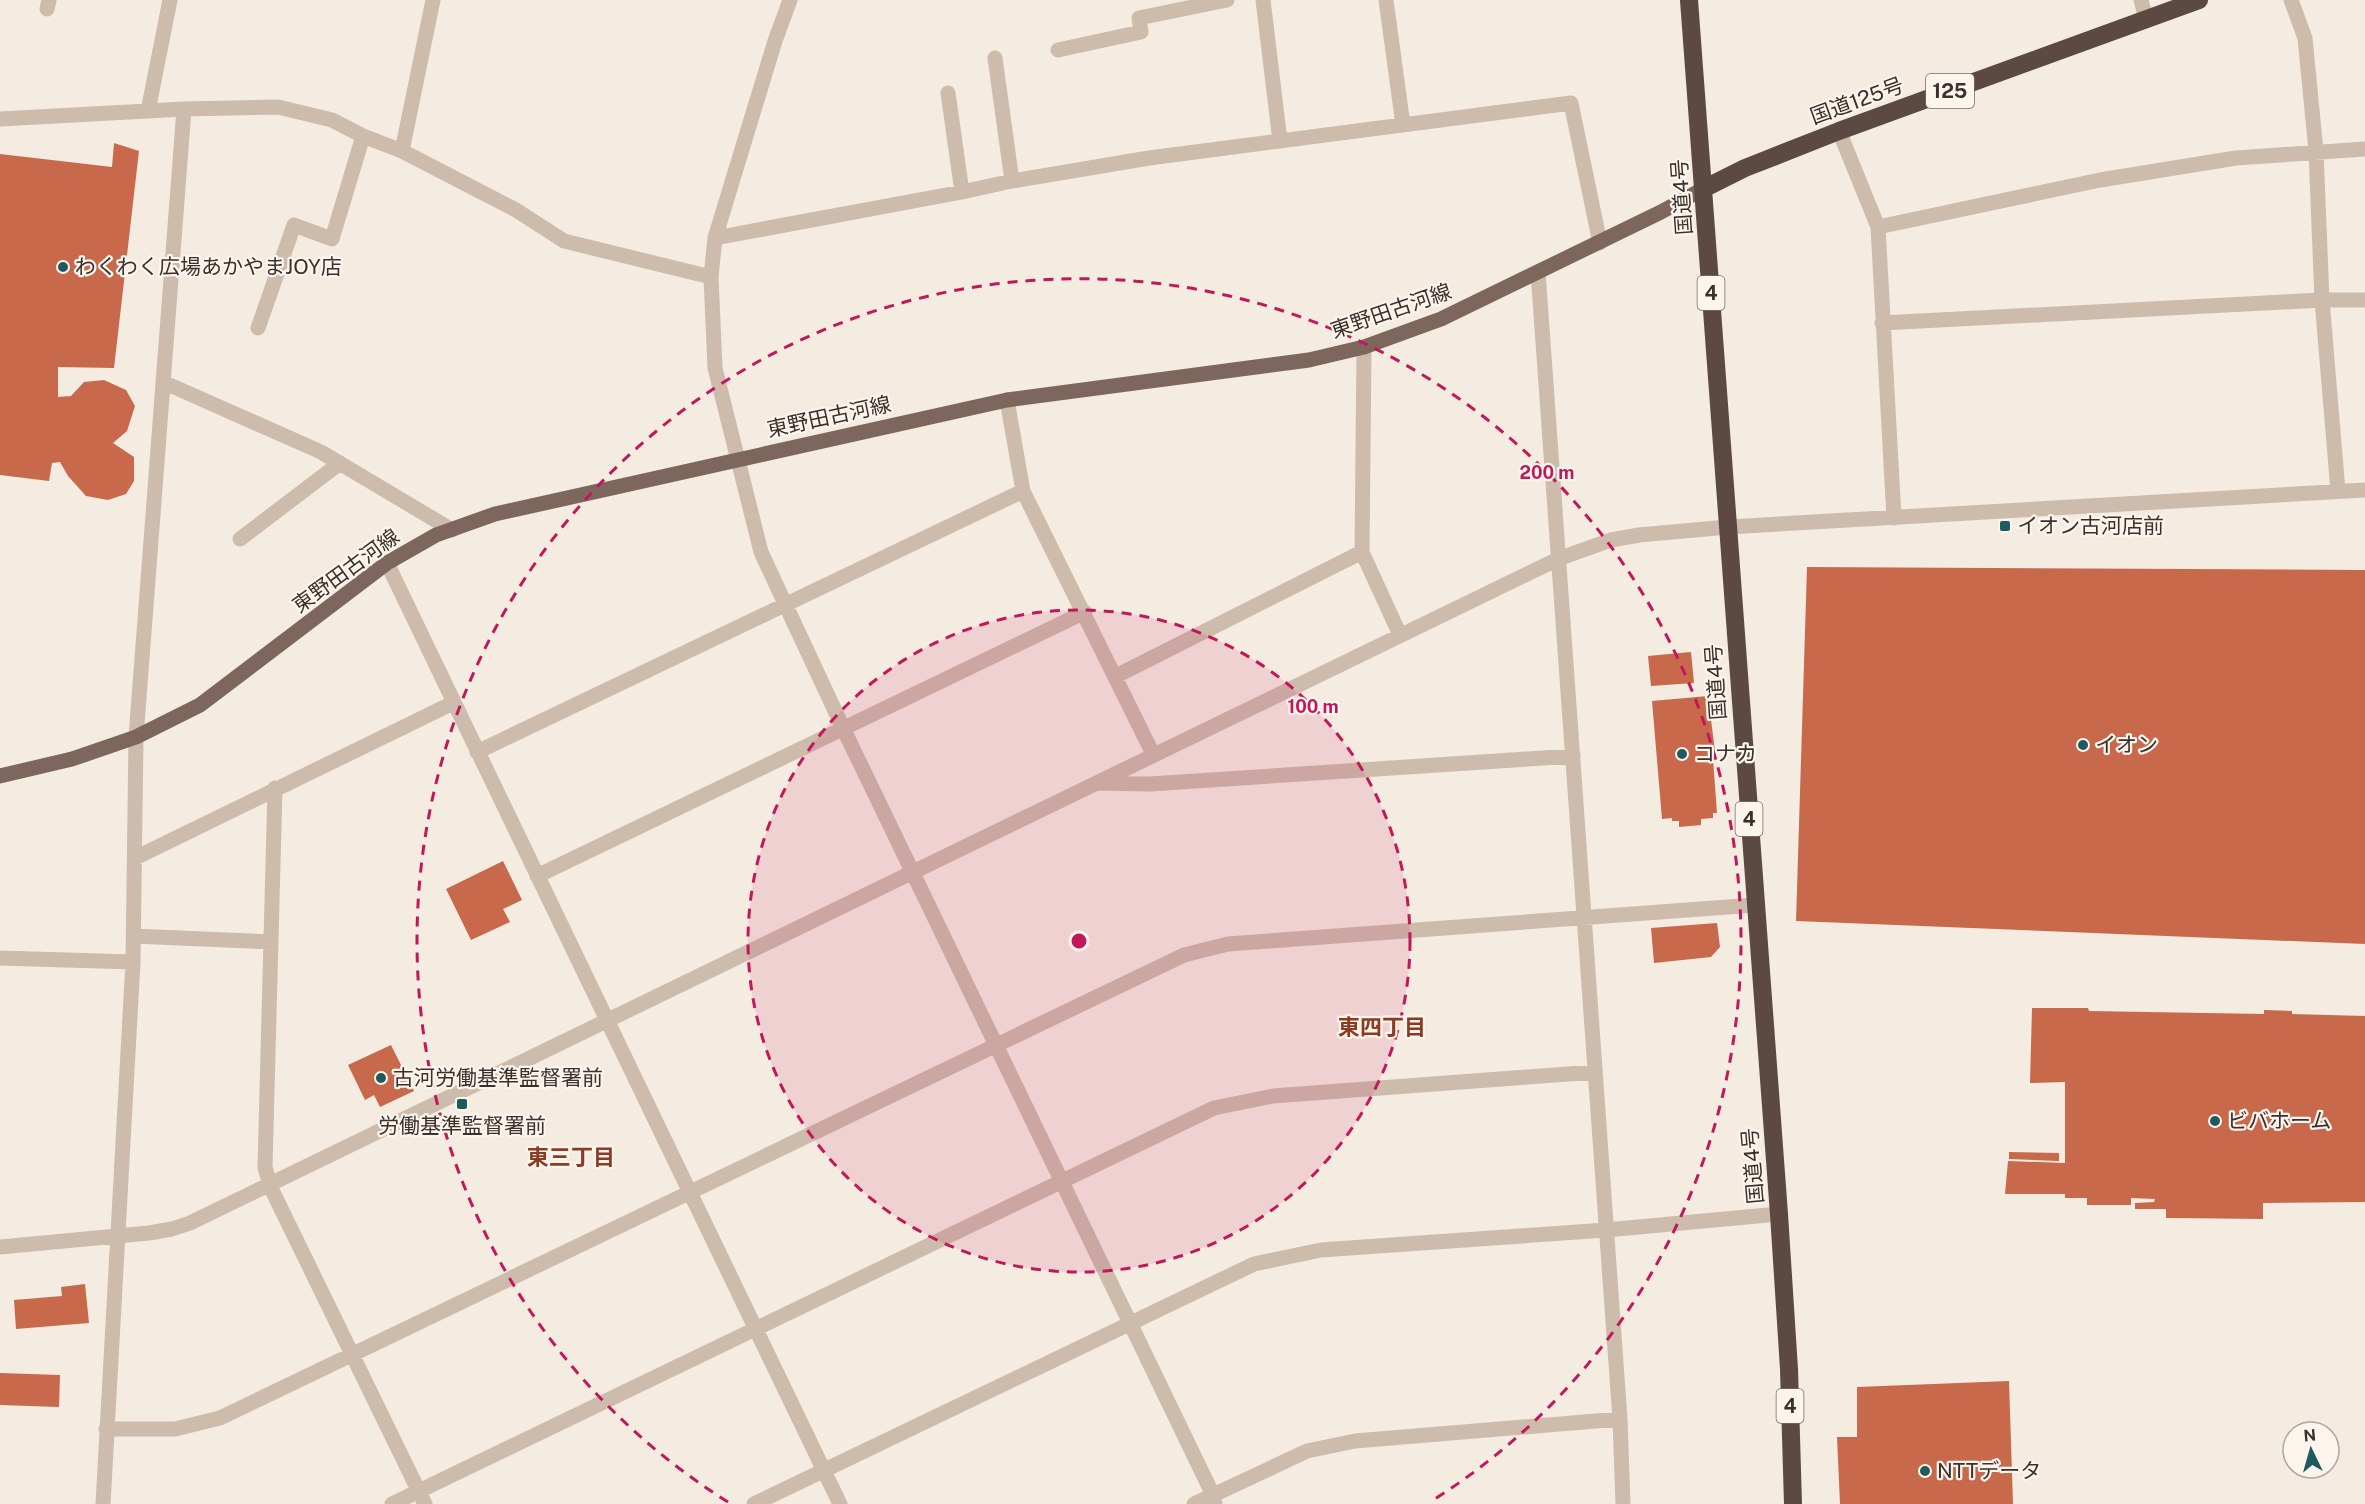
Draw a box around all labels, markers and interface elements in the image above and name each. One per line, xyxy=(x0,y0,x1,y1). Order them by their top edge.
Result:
street label: 国道125号 xyxy=(1807,72,1907,129)
road number: 125 xyxy=(1926,74,1974,108)
street label: 国道4号 xyxy=(1666,158,1697,236)
place label: わくわく広場あかやまJOY店 xyxy=(75,254,342,279)
marker: わくわく広場あかやまJOY店 xyxy=(56,260,70,274)
road number: 4 xyxy=(1698,276,1724,310)
street label: 東野田古河線 xyxy=(1327,278,1454,343)
street label: 東野田古河線 xyxy=(765,391,893,442)
text: 200 m xyxy=(1520,462,1574,483)
place label: イオン古河店前 xyxy=(2017,513,2164,538)
marker: イオン古河店前 xyxy=(1998,519,2012,533)
street label: 東野田古河線 xyxy=(287,523,404,618)
street label: 国道4号 xyxy=(1700,643,1731,721)
text: 100 m xyxy=(1287,696,1339,717)
place label: イオン xyxy=(2095,732,2158,757)
marker: イオン xyxy=(2076,738,2090,752)
place label: コナカ xyxy=(1694,741,1757,766)
marker: コナカ xyxy=(1675,747,1689,761)
road number: 4 xyxy=(1736,802,1762,836)
centre of rings xyxy=(1069,931,1089,951)
district label: 東四丁目 xyxy=(1338,1014,1426,1040)
place label: 古河労働基準監督署前 xyxy=(393,1065,603,1090)
marker: 古河労働基準監督署前 xyxy=(374,1071,388,1085)
marker: 労働基準監督署前 xyxy=(455,1097,469,1111)
place label: ビバホーム xyxy=(2227,1108,2331,1133)
place label: 労働基準監督署前 xyxy=(378,1113,546,1138)
marker: ビバホーム xyxy=(2208,1114,2222,1128)
street label: 国道4号 xyxy=(1737,1127,1768,1205)
district label: 東三丁目 xyxy=(527,1144,615,1170)
road number: 4 xyxy=(1776,1389,1804,1423)
north arrow xyxy=(2281,1420,2341,1480)
text: N xyxy=(2303,1426,2317,1446)
place label: NTTデータ xyxy=(1937,1458,2041,1483)
marker: NTTデータ xyxy=(1918,1464,1932,1478)

